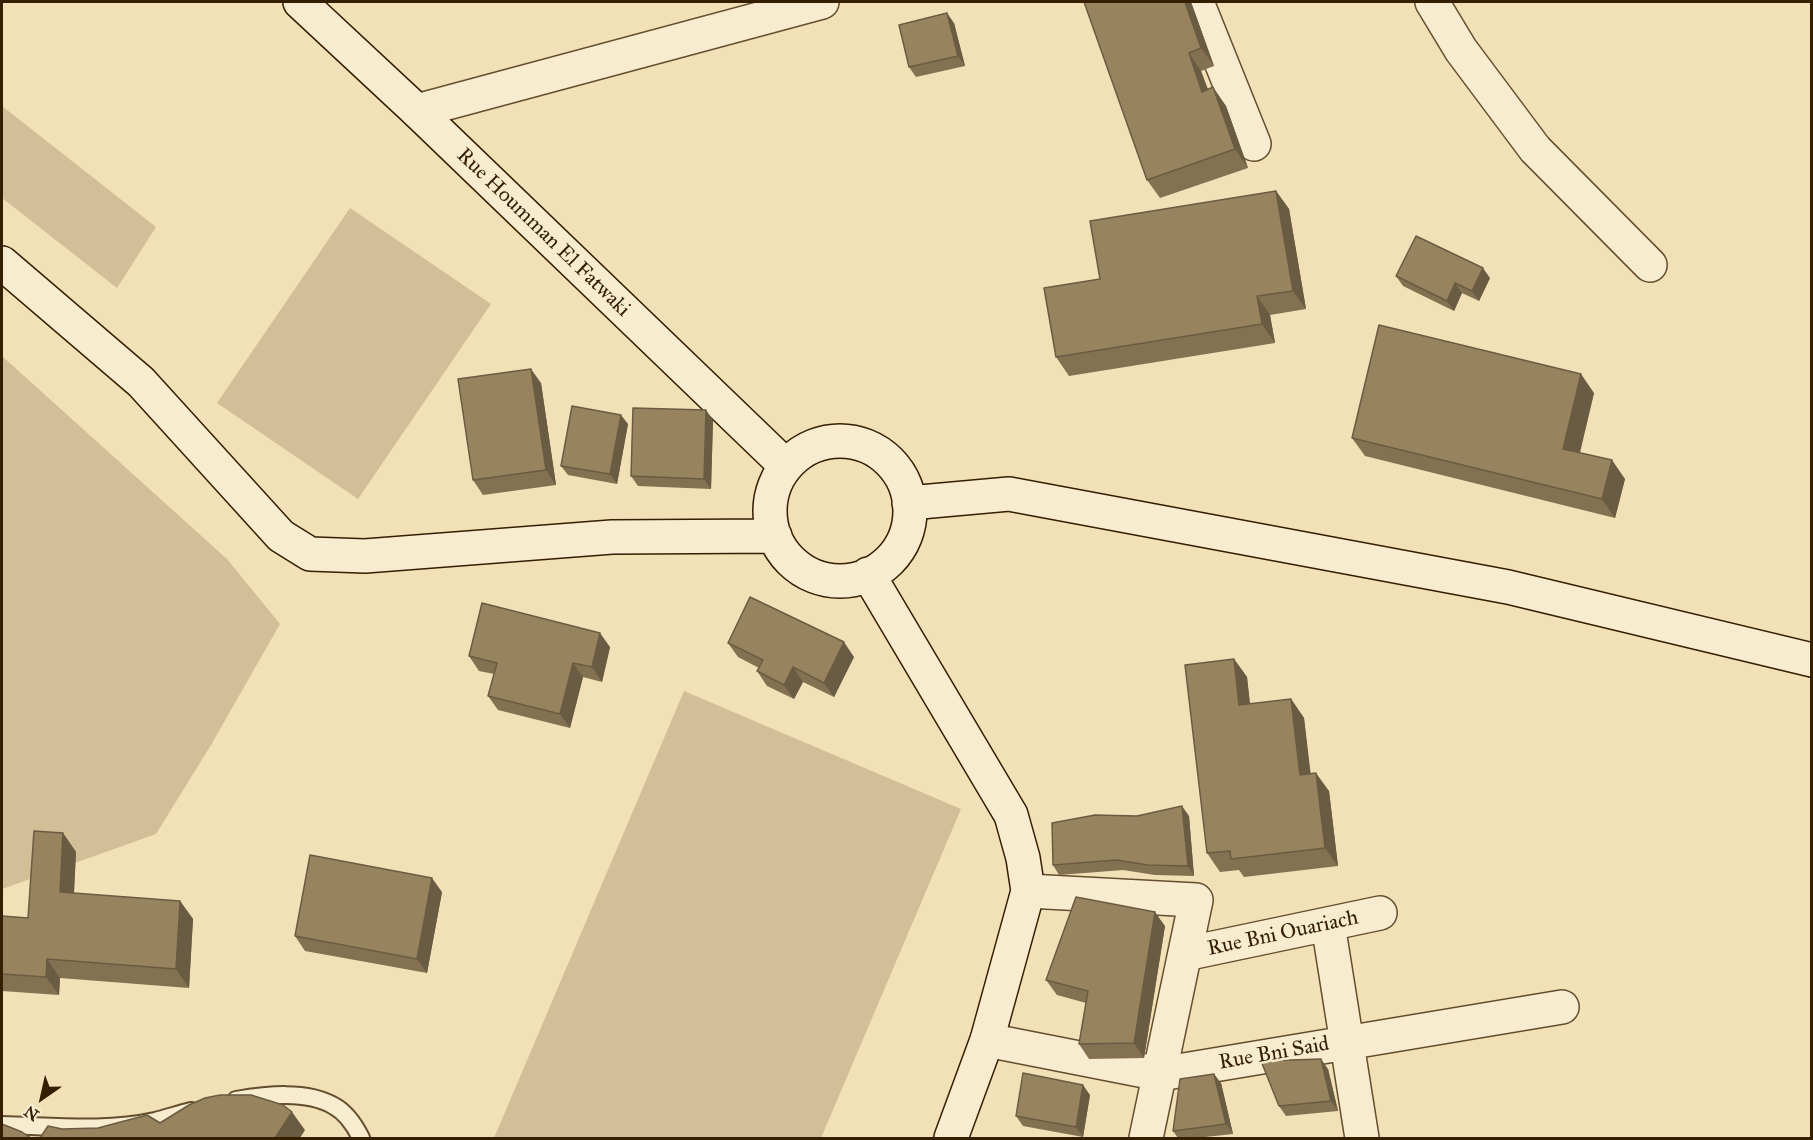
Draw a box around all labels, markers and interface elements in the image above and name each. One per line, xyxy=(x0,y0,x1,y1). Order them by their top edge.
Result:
street label: Rue Houmman El Fatwaki xyxy=(451,143,635,323)
street label: Rue Bni Ouariach xyxy=(1205,906,1361,962)
street label: Rue Bni Said xyxy=(1217,1032,1331,1076)
north arrow xyxy=(12,1068,72,1128)
text: N xyxy=(21,1102,43,1125)

